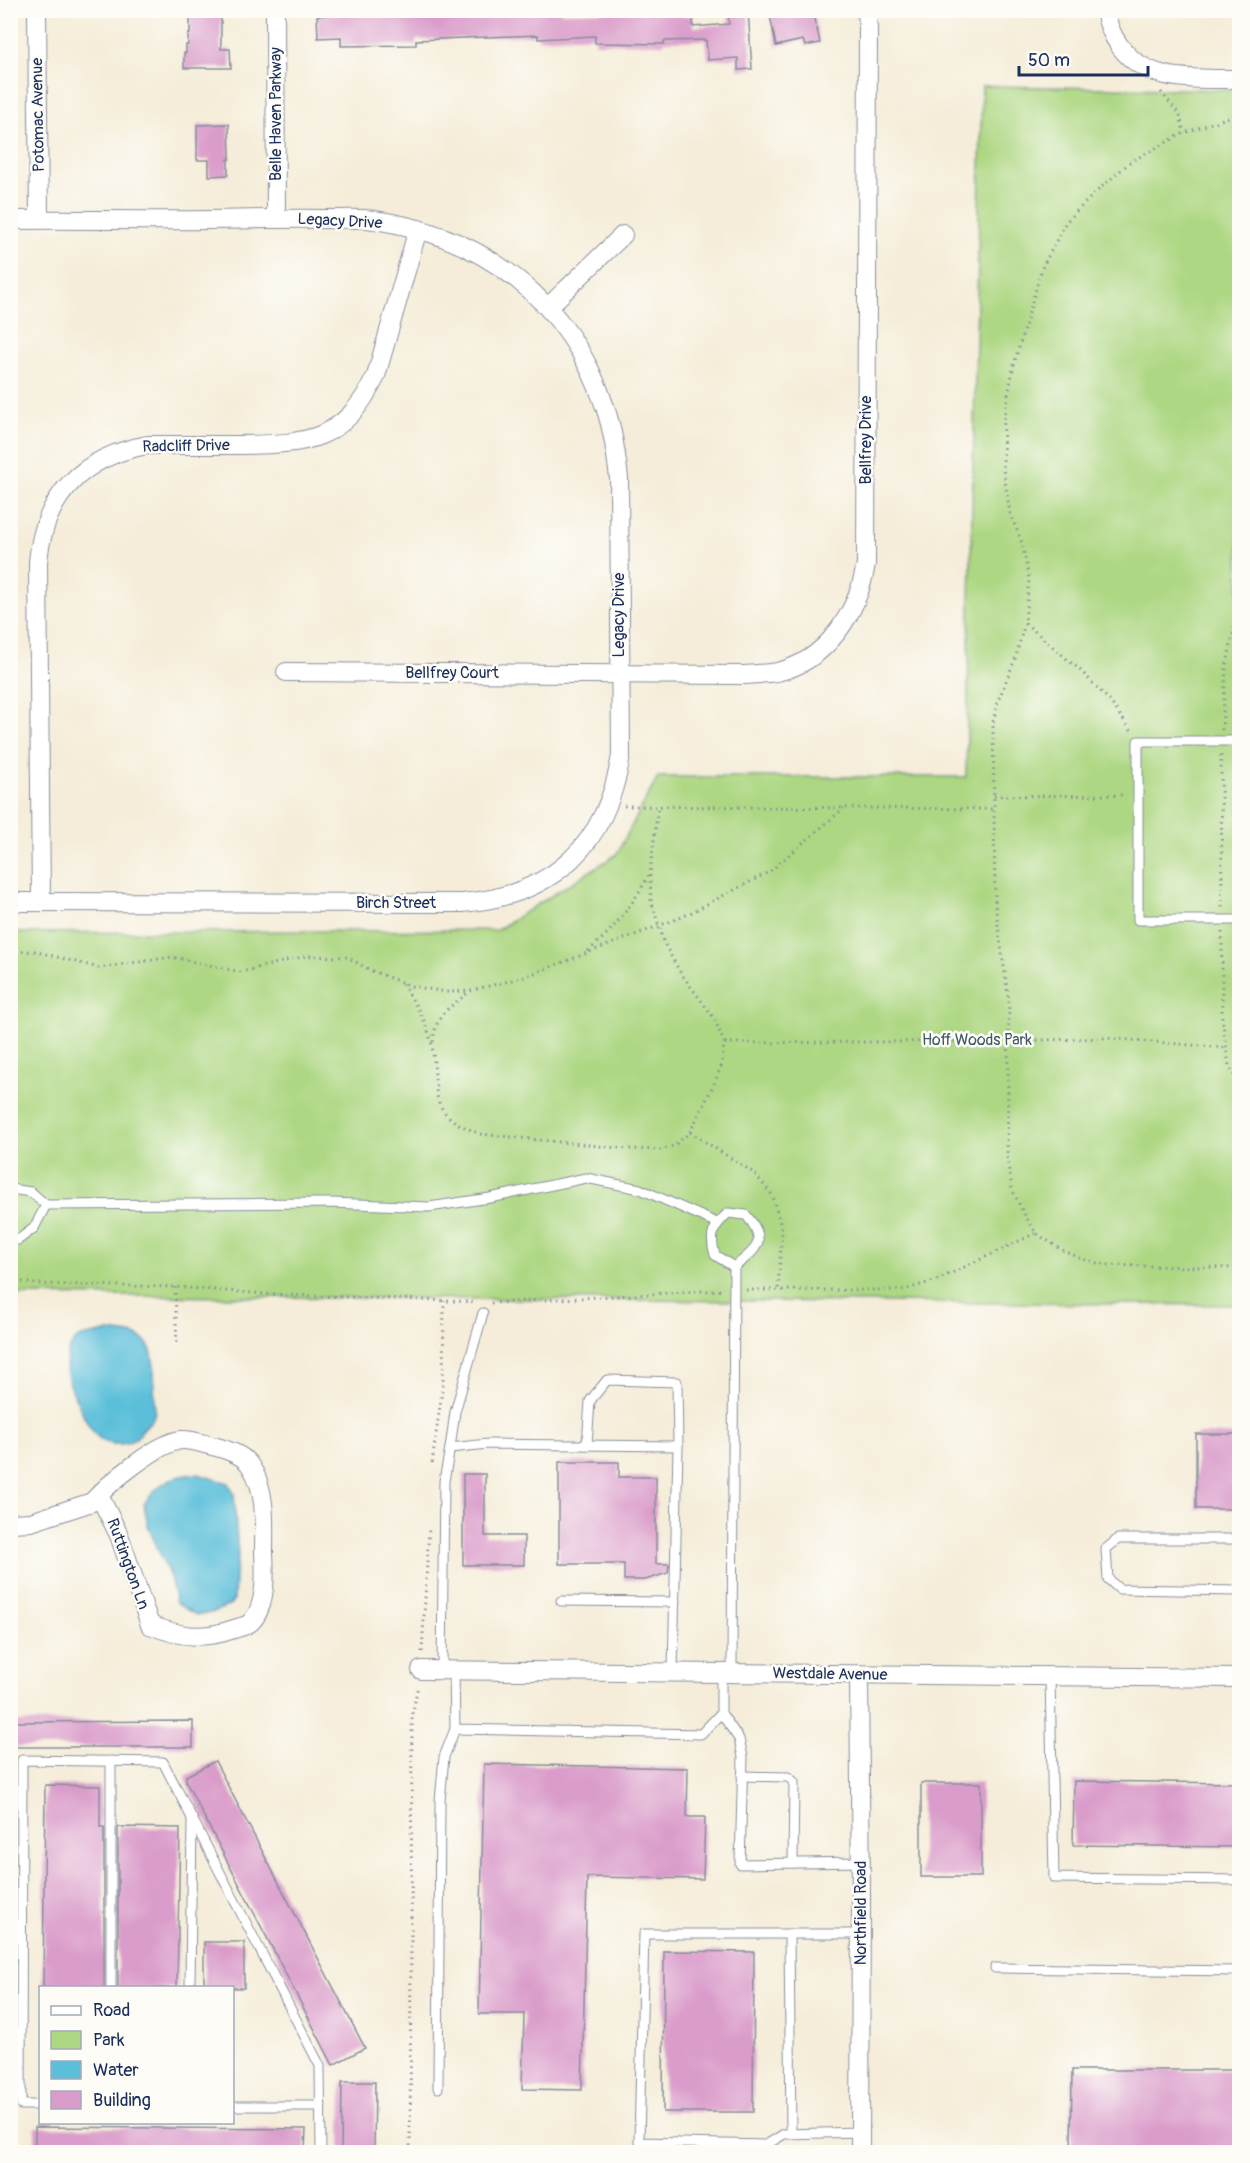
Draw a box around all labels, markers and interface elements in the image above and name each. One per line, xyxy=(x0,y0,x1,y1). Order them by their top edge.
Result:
scale bar xyxy=(1019,39,1148,77)
street label: Belle Haven Parkway xyxy=(266,47,286,181)
text: 50 m xyxy=(1028,49,1070,72)
street label: Potomac Avenue xyxy=(27,58,49,172)
street label: Legacy Drive xyxy=(297,209,383,233)
street label: Bellfrey Drive xyxy=(856,395,876,484)
street label: Radcliff Drive xyxy=(142,435,230,457)
street label: Legacy Drive xyxy=(609,572,629,658)
street label: Bellfrey Court xyxy=(405,663,499,683)
street label: Birch Street xyxy=(356,893,437,913)
park label: Hoff Woods Park xyxy=(922,1030,1032,1050)
street label: Ruttington Ln xyxy=(102,1516,154,1612)
street label: Westdale Avenue xyxy=(772,1663,888,1685)
street label: Northfield Road xyxy=(851,1861,871,1965)
legend xyxy=(39,1986,234,2124)
text: Road xyxy=(93,1999,130,2022)
text: Park xyxy=(93,2029,125,2052)
text: Water xyxy=(93,2059,139,2082)
text: Building xyxy=(93,2089,151,2112)

